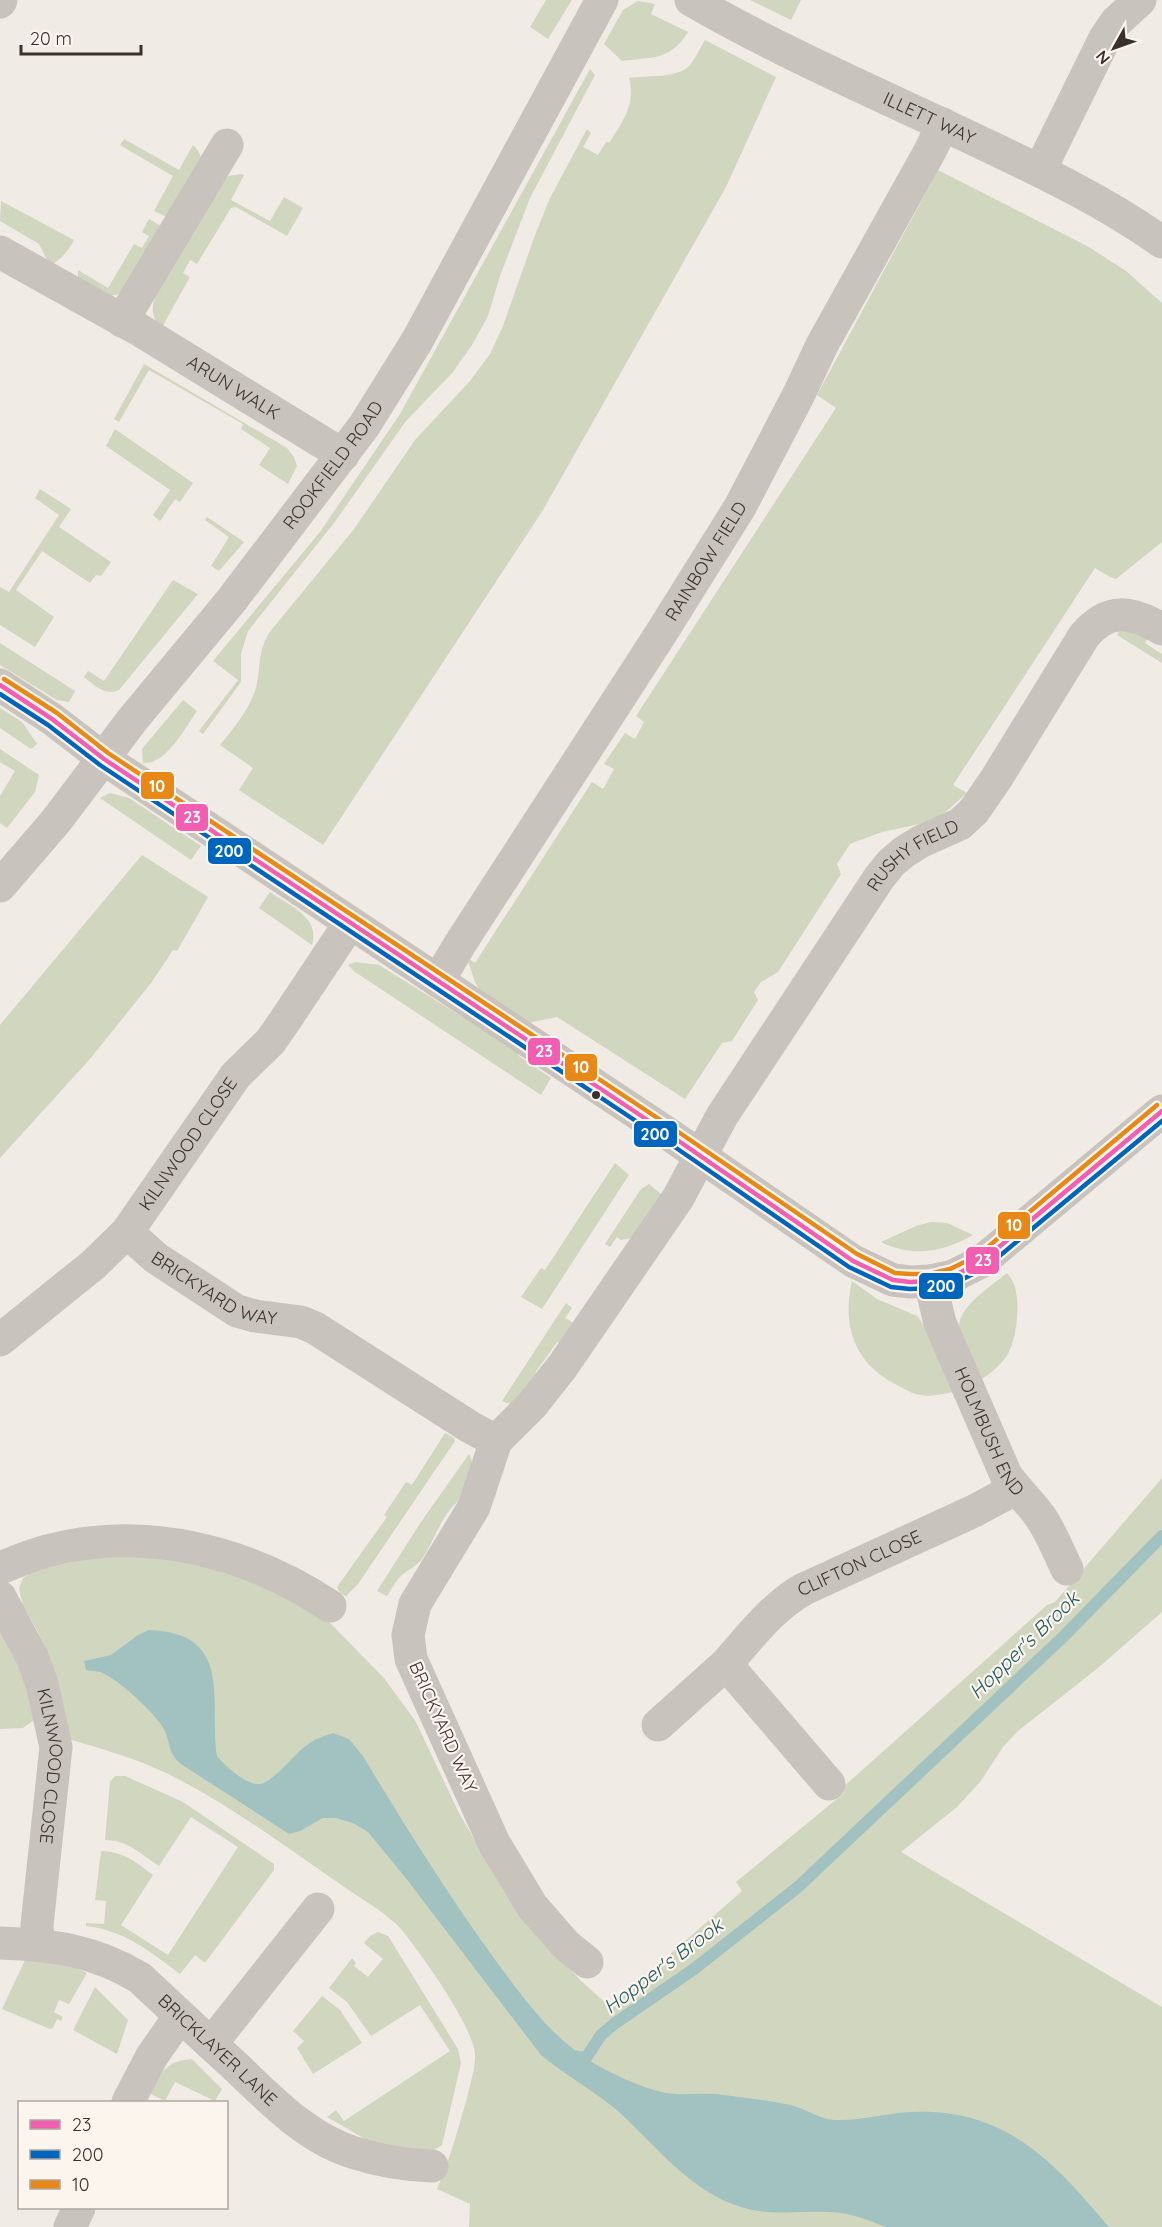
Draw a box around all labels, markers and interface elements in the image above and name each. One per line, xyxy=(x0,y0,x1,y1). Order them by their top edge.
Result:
scale bar xyxy=(21,18,141,56)
north arrow xyxy=(1084,18,1144,78)
text: 20 m xyxy=(30,27,72,50)
text: N xyxy=(1091,47,1114,69)
street label: ILLETT WAY xyxy=(880,87,979,149)
street label: ARUN WALK xyxy=(183,350,284,424)
street label: ROOKFIELD ROAD xyxy=(278,396,388,534)
street label: RAINBOW FIELD xyxy=(660,497,752,625)
line badge: 10 xyxy=(140,771,175,800)
text: 10 xyxy=(149,776,165,796)
line badge: 23 xyxy=(175,803,209,832)
text: 23 xyxy=(183,807,201,827)
street label: RUSHY FIELD xyxy=(861,814,962,896)
line badge: 200 xyxy=(207,837,252,865)
text: 200 xyxy=(215,841,244,861)
line badge: 23 xyxy=(527,1037,561,1066)
text: 23 xyxy=(535,1041,553,1061)
line badge: 10 xyxy=(564,1053,598,1082)
text: 10 xyxy=(573,1057,589,1077)
street label: KILNWOOD CLOSE xyxy=(133,1072,242,1215)
unlabelled marker xyxy=(590,1089,602,1101)
line badge: 200 xyxy=(633,1120,678,1148)
text: 200 xyxy=(641,1124,670,1144)
line badge: 10 xyxy=(997,1211,1031,1240)
text: 10 xyxy=(1006,1215,1022,1235)
street label: BRICKYARD WAY xyxy=(147,1246,279,1330)
line badge: 23 xyxy=(965,1246,1000,1275)
text: 23 xyxy=(974,1250,992,1270)
line badge: 200 xyxy=(918,1272,964,1300)
text: 200 xyxy=(927,1276,956,1296)
street label: HOLMBUSH END xyxy=(949,1363,1029,1500)
street label: CLIFTON CLOSE xyxy=(793,1525,925,1601)
water label: Hopper's Brook xyxy=(963,1584,1086,1703)
street label: BRICKYARD WAY xyxy=(404,1658,483,1796)
street label: KILNWOOD CLOSE xyxy=(32,1686,68,1845)
water label: Hopper's Brook xyxy=(598,1911,729,2019)
street label: BRICKLAYER LANE xyxy=(153,1989,282,2111)
legend xyxy=(18,2101,228,2209)
text: 23 xyxy=(72,2113,91,2136)
text: 200 xyxy=(72,2143,103,2166)
text: 10 xyxy=(72,2173,89,2196)

